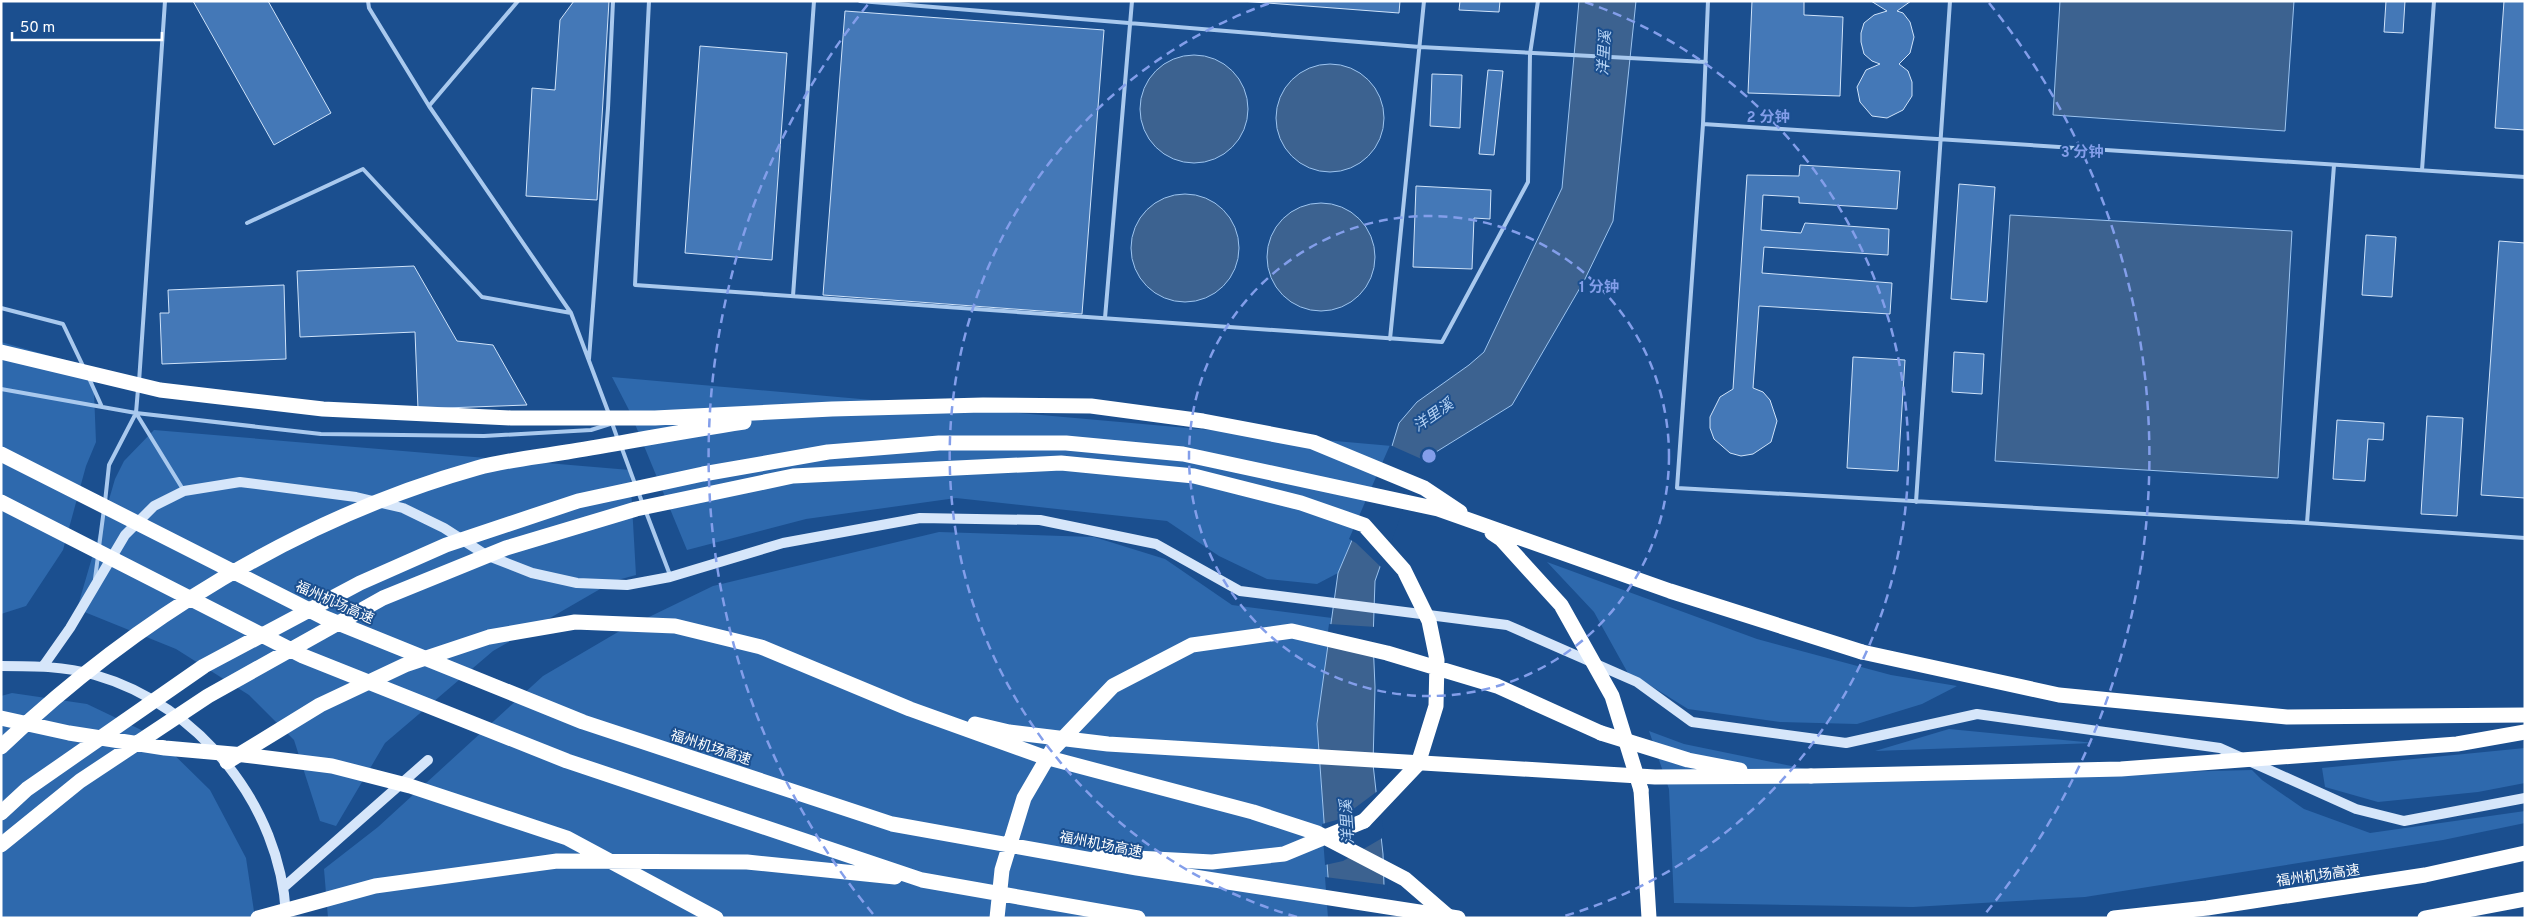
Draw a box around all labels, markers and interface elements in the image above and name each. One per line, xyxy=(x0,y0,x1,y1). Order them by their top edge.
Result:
scale bar xyxy=(12,10,162,42)
text: 50 m xyxy=(20,19,55,38)
water label: 洋里溪 xyxy=(1595,28,1616,76)
text: 2 分钟 xyxy=(1747,109,1789,128)
text: 3 分钟 xyxy=(2061,144,2103,163)
text: 1 分钟 xyxy=(1579,279,1619,298)
water label: 洋里溪 xyxy=(1410,394,1459,437)
centre of rings xyxy=(1420,447,1438,465)
street label: 福州机场高速 xyxy=(293,578,377,628)
street label: 福州机场高速 xyxy=(668,726,753,769)
water label: 洋里溪 xyxy=(1337,797,1360,845)
street label: 福州机场高速 xyxy=(1058,828,1144,862)
street label: 福州机场高速 xyxy=(2275,861,2361,891)

